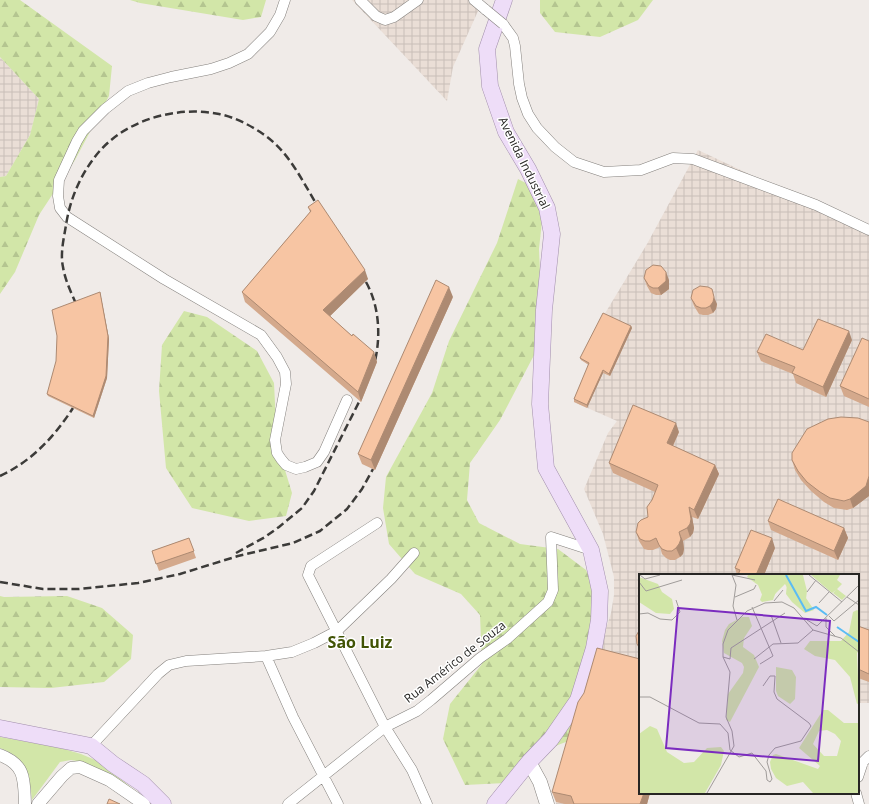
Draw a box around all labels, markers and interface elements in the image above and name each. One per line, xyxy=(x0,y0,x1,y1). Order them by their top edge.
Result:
street label: Avenida Industrial xyxy=(495,114,554,212)
inset map xyxy=(639,574,859,794)
street label: Rua Américo de Souza xyxy=(400,617,509,707)
district label: São Luiz xyxy=(328,631,393,653)

